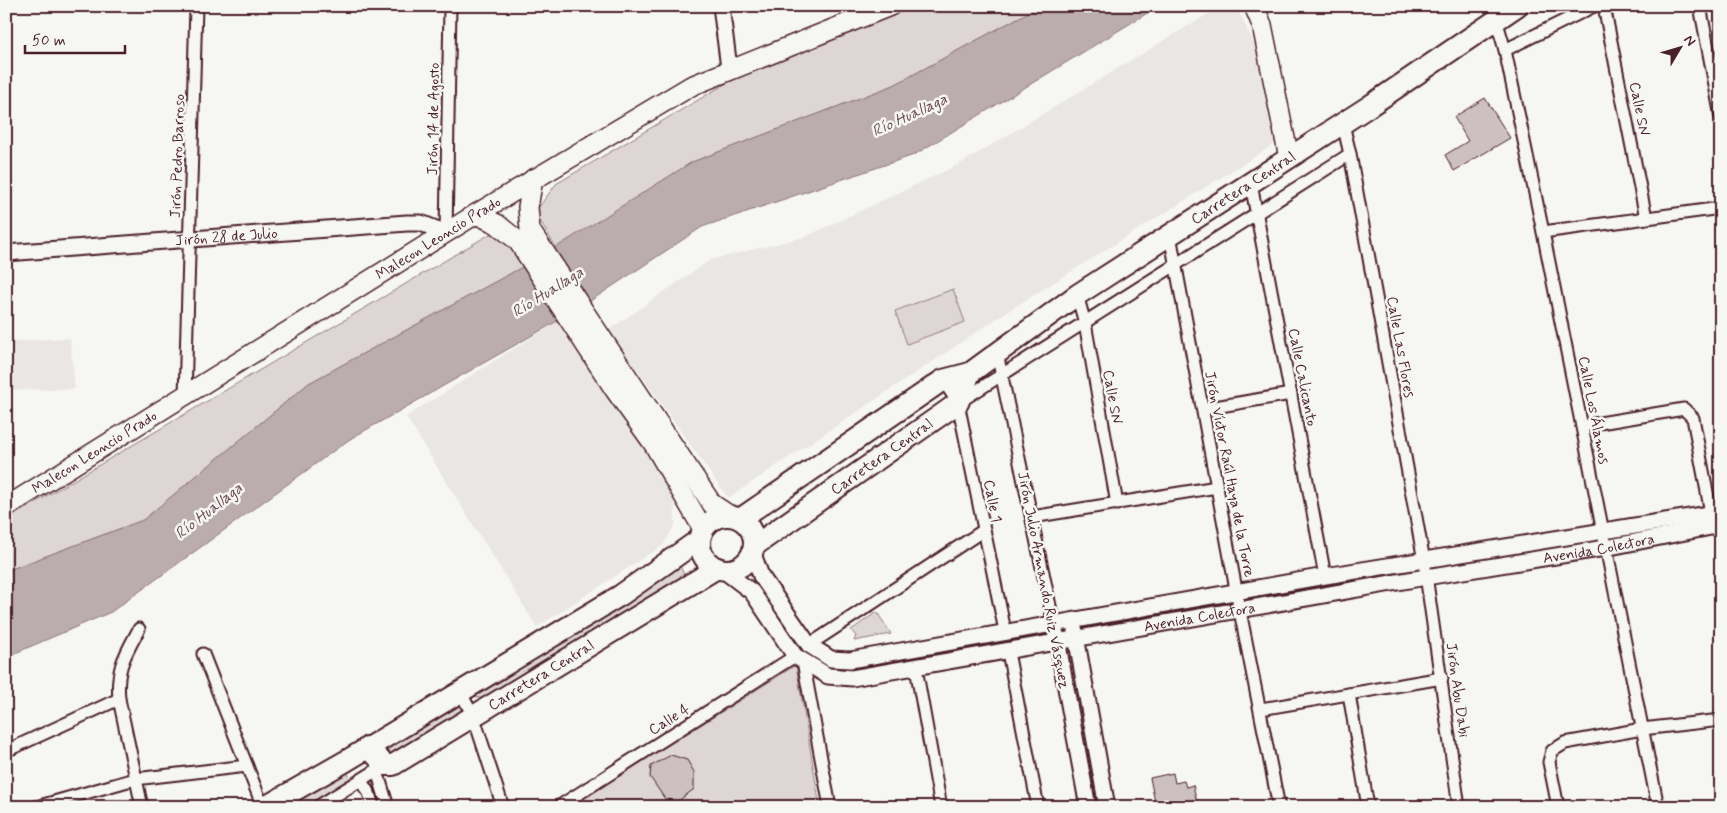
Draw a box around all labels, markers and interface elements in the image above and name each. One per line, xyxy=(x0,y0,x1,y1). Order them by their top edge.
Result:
scale bar xyxy=(25,22,125,54)
north arrow xyxy=(1654,22,1704,72)
text: 50 m xyxy=(32,31,66,51)
text: N xyxy=(1679,31,1699,50)
street label: Jirón 14 de Agosto xyxy=(423,62,445,176)
street label: Calle SN xyxy=(1624,80,1654,138)
water label: Río Huallaga xyxy=(869,89,951,142)
street label: Jirón Pedro Barroso xyxy=(166,94,190,218)
street label: Carretera Central xyxy=(1187,147,1300,230)
street label: Malecon Leoncio Prado xyxy=(372,192,505,285)
street label: Jirón 28 de Julio xyxy=(175,224,278,251)
water label: Río Huallaga xyxy=(508,262,588,323)
street label: Calle Las Flores xyxy=(1381,295,1419,400)
street label: Calle Calicanto xyxy=(1283,327,1321,428)
street label: Calle Los Álamos xyxy=(1573,354,1614,466)
street label: Calle SN xyxy=(1097,368,1127,426)
street label: Jirón Víctor Raúl Haya de la Torre xyxy=(1199,369,1259,579)
street label: Malecon Leoncio Prado xyxy=(28,406,161,499)
street label: Carretera Central xyxy=(827,414,938,500)
street label: Jirón Julio Armando Ruiz Vásquez xyxy=(1012,470,1074,691)
water label: Río Huallaga xyxy=(171,478,247,544)
street label: Calle 1 xyxy=(978,478,1006,524)
street label: Avenida Colectora xyxy=(1542,529,1656,569)
street label: Avenida Colectora xyxy=(1142,598,1257,637)
street label: Carretera Central xyxy=(485,636,598,716)
street label: Jirón Abu Dabi xyxy=(1440,642,1474,739)
street label: Calle 4 xyxy=(645,699,694,740)

